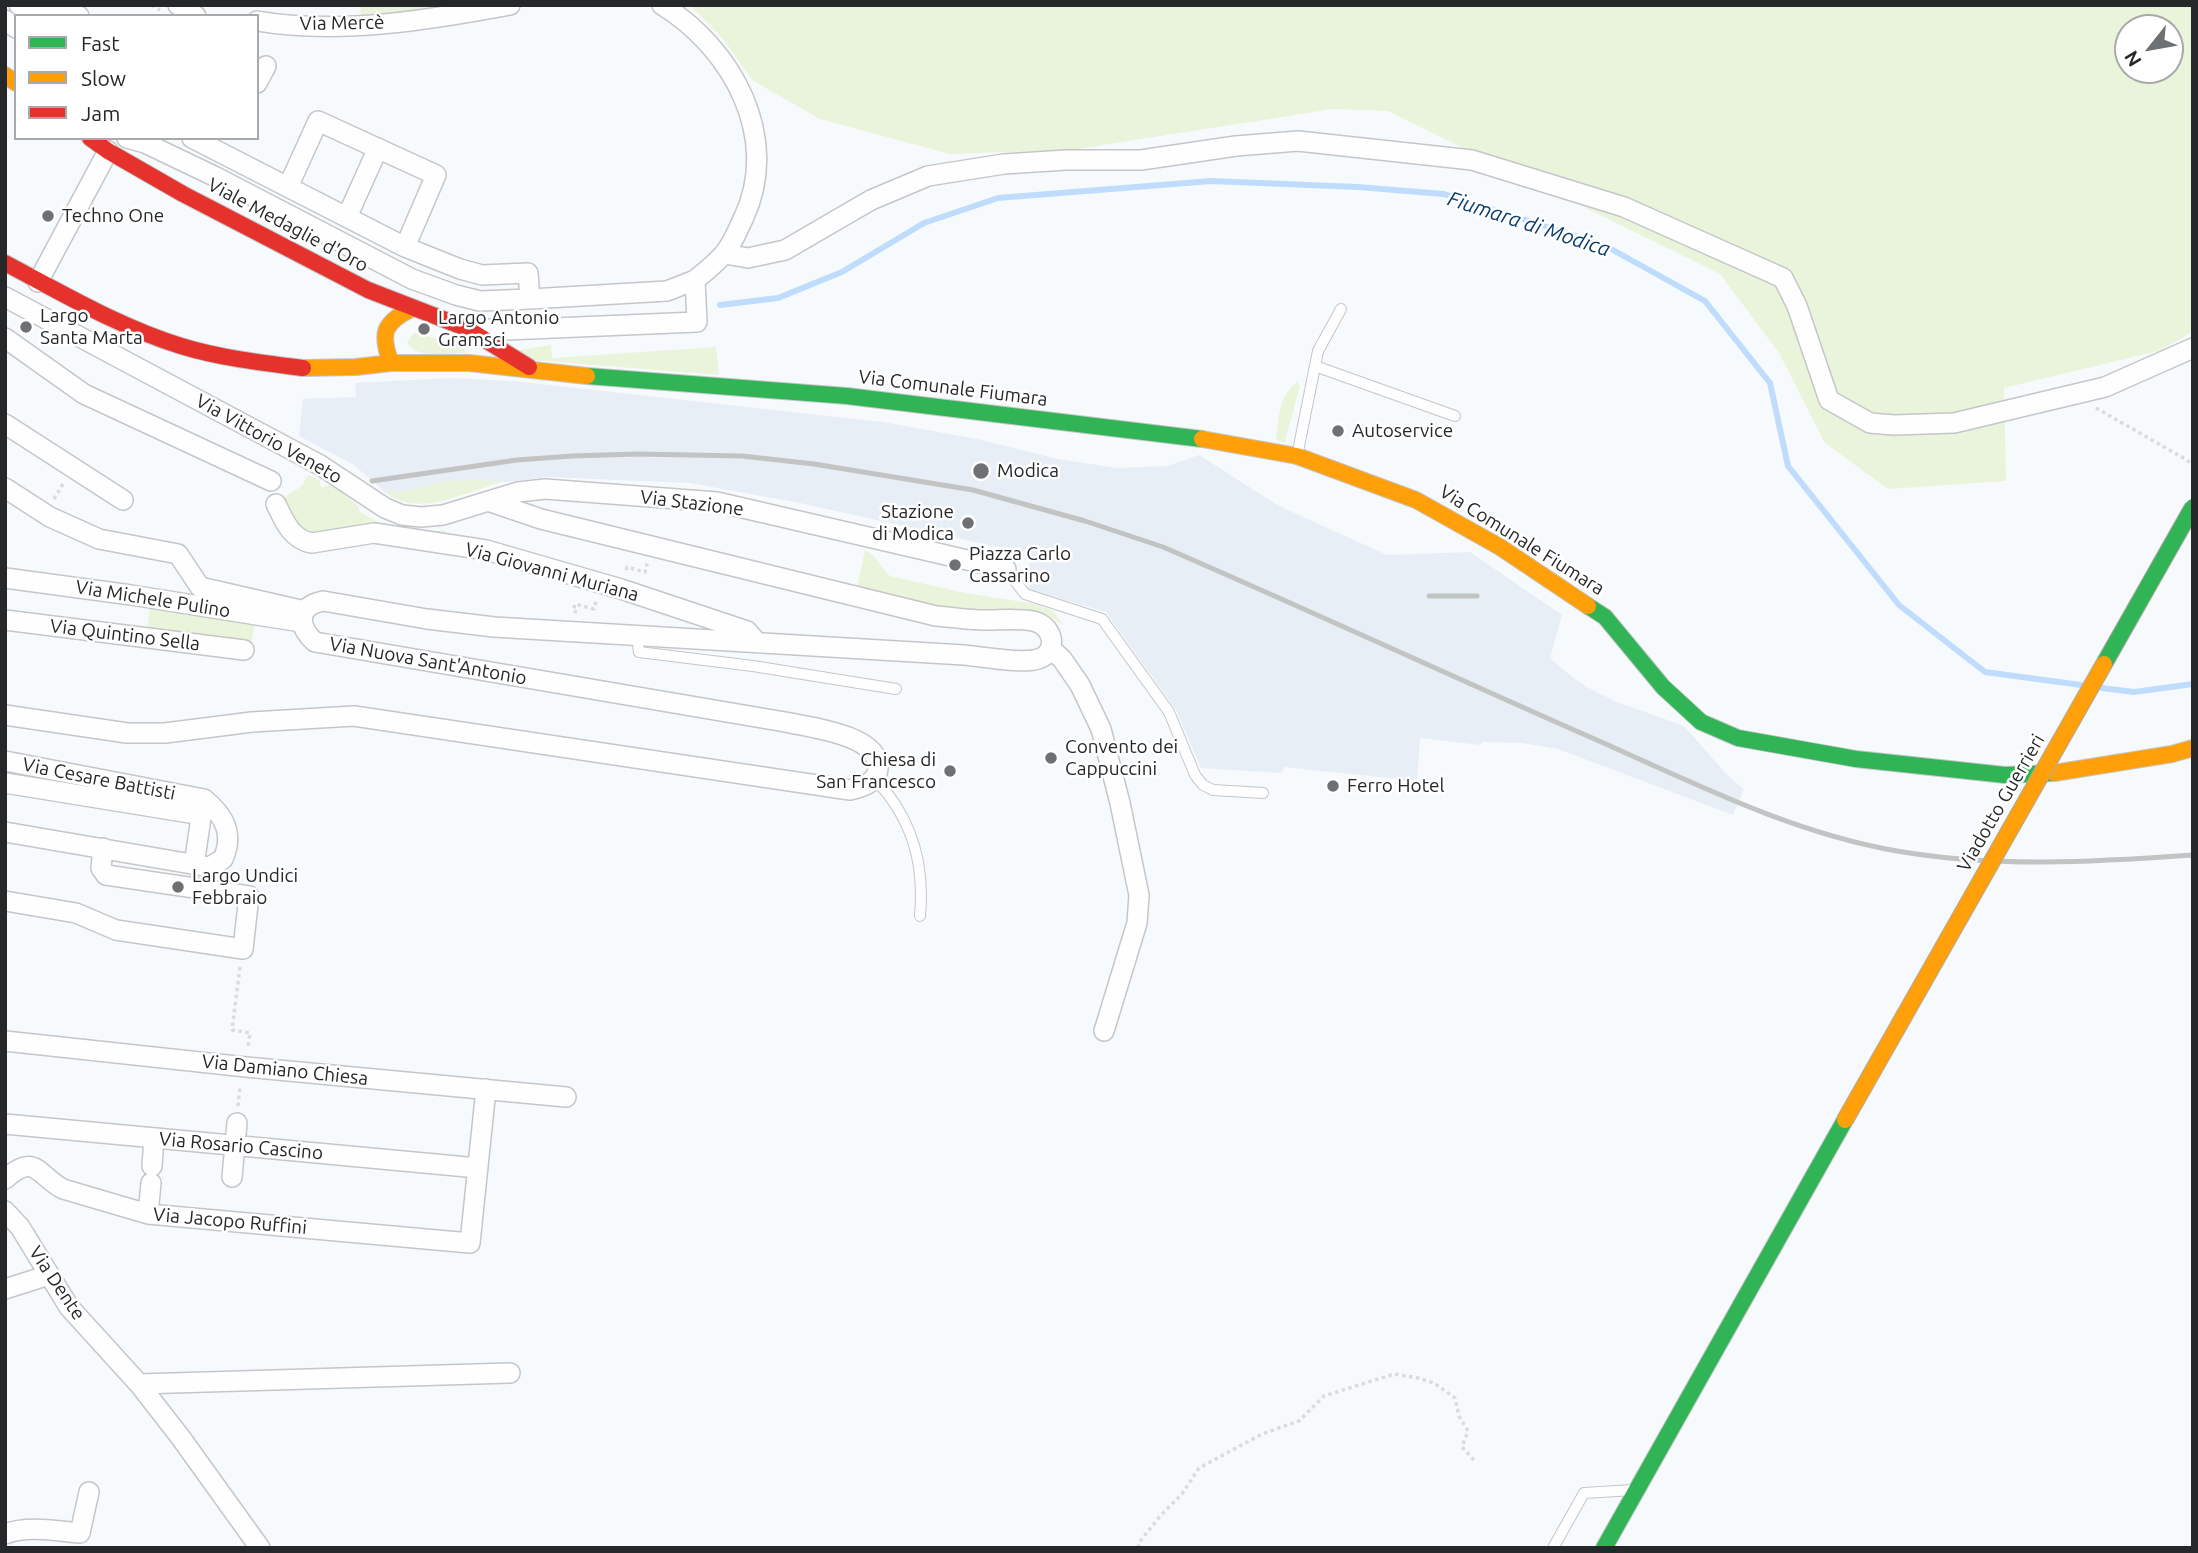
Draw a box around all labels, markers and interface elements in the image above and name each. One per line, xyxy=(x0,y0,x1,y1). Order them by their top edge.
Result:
street label: Via Mercè xyxy=(299,11,385,35)
legend xyxy=(14,14,259,140)
north arrow xyxy=(2114,14,2184,84)
text: Fast xyxy=(81,31,119,55)
text: N xyxy=(2120,47,2146,71)
text: Slow xyxy=(81,66,126,90)
text: Jam xyxy=(81,101,120,125)
street label: Viale Medaglie d'Oro xyxy=(204,173,372,277)
water label: Fiumara di Modica xyxy=(1445,186,1613,262)
place label: Techno One xyxy=(62,205,164,227)
marker: Techno One xyxy=(40,208,56,224)
place label: Largo Santa Marta xyxy=(40,305,143,349)
place label: Largo Antonio Gramsci xyxy=(438,307,559,351)
marker: Largo Santa Marta xyxy=(18,319,34,335)
marker: Largo Antonio Gramsci xyxy=(416,321,432,337)
street label: Via Comunale Fiumara xyxy=(857,365,1049,411)
street label: Via Vittorio Veneto xyxy=(192,389,346,489)
place label: Autoservice xyxy=(1352,420,1453,442)
marker: Autoservice xyxy=(1330,423,1346,439)
place label: Modica xyxy=(997,460,1059,482)
marker: Modica xyxy=(971,461,991,481)
street label: Via Comunale Fiumara xyxy=(1435,480,1609,600)
street label: Via Stazione xyxy=(639,485,745,521)
place label: Stazione di Modica xyxy=(872,501,954,545)
marker: Stazione di Modica xyxy=(960,515,976,531)
street label: Via Giovanni Muriana xyxy=(463,538,641,606)
place label: Piazza Carlo Cassarino xyxy=(969,543,1071,587)
marker: Piazza Carlo Cassarino xyxy=(947,557,963,573)
street label: Via Michele Pulino xyxy=(74,576,232,622)
street label: Via Quintino Sella xyxy=(49,614,201,656)
street label: Via Nuova Sant'Antonio xyxy=(328,632,528,690)
street label: Viadotto Guerrieri xyxy=(1952,730,2050,876)
place label: Convento dei Cappuccini xyxy=(1065,736,1178,780)
place label: Chiesa di San Francesco xyxy=(816,749,936,793)
marker: Convento dei Cappuccini xyxy=(1043,750,1059,766)
street label: Via Cesare Battisti xyxy=(21,753,177,805)
marker: Chiesa di San Francesco xyxy=(942,763,958,779)
place label: Ferro Hotel xyxy=(1347,775,1445,797)
marker: Ferro Hotel xyxy=(1325,778,1341,794)
place label: Largo Undici Febbraio xyxy=(192,865,298,909)
marker: Largo Undici Febbraio xyxy=(170,879,186,895)
street label: Via Damiano Chiesa xyxy=(201,1050,369,1090)
street label: Via Rosario Cascino xyxy=(158,1127,324,1165)
street label: Via Jacopo Ruffini xyxy=(152,1203,308,1239)
street label: Via Dente xyxy=(24,1242,90,1324)

